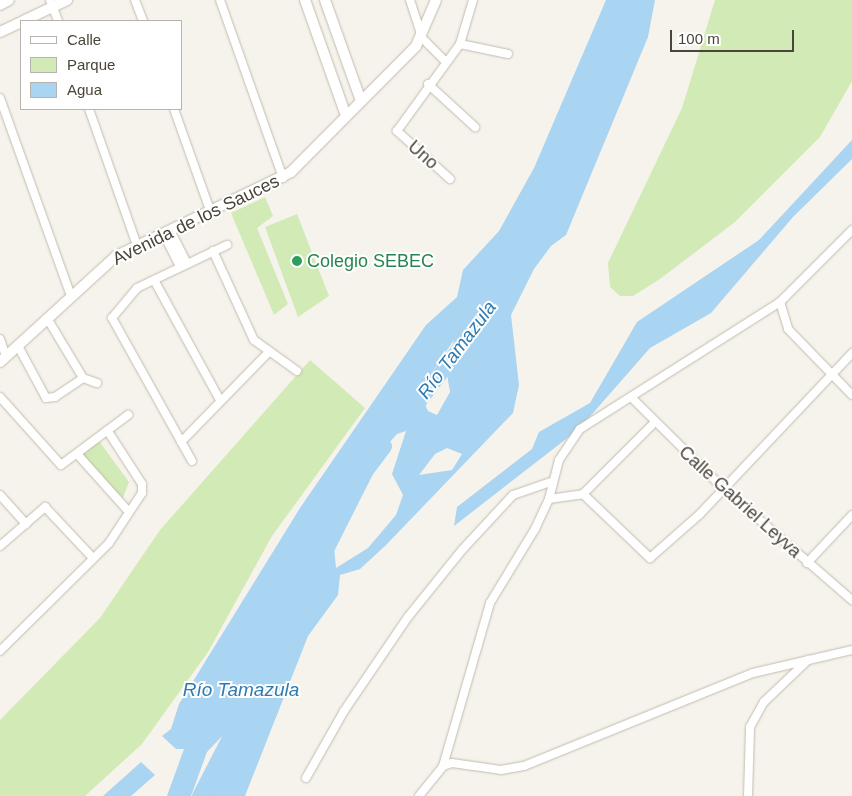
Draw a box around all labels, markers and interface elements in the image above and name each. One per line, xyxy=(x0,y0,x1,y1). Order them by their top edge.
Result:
legend xyxy=(20,20,182,110)
scale bar xyxy=(672,20,796,52)
text: 100 m xyxy=(678,30,720,47)
text: Calle xyxy=(67,31,101,48)
text: Parque xyxy=(67,56,115,73)
text: Agua xyxy=(67,81,102,98)
street label: Uno xyxy=(403,136,443,174)
street label: Avenida de los Sauces xyxy=(109,170,283,270)
place label: Colegio SEBEC xyxy=(307,250,434,272)
marker: Colegio SEBEC xyxy=(291,255,303,267)
water label: Río Tamazula xyxy=(413,297,501,403)
street label: Calle Gabriel Leyva xyxy=(674,441,806,563)
water label: Río Tamazula xyxy=(183,679,299,701)

